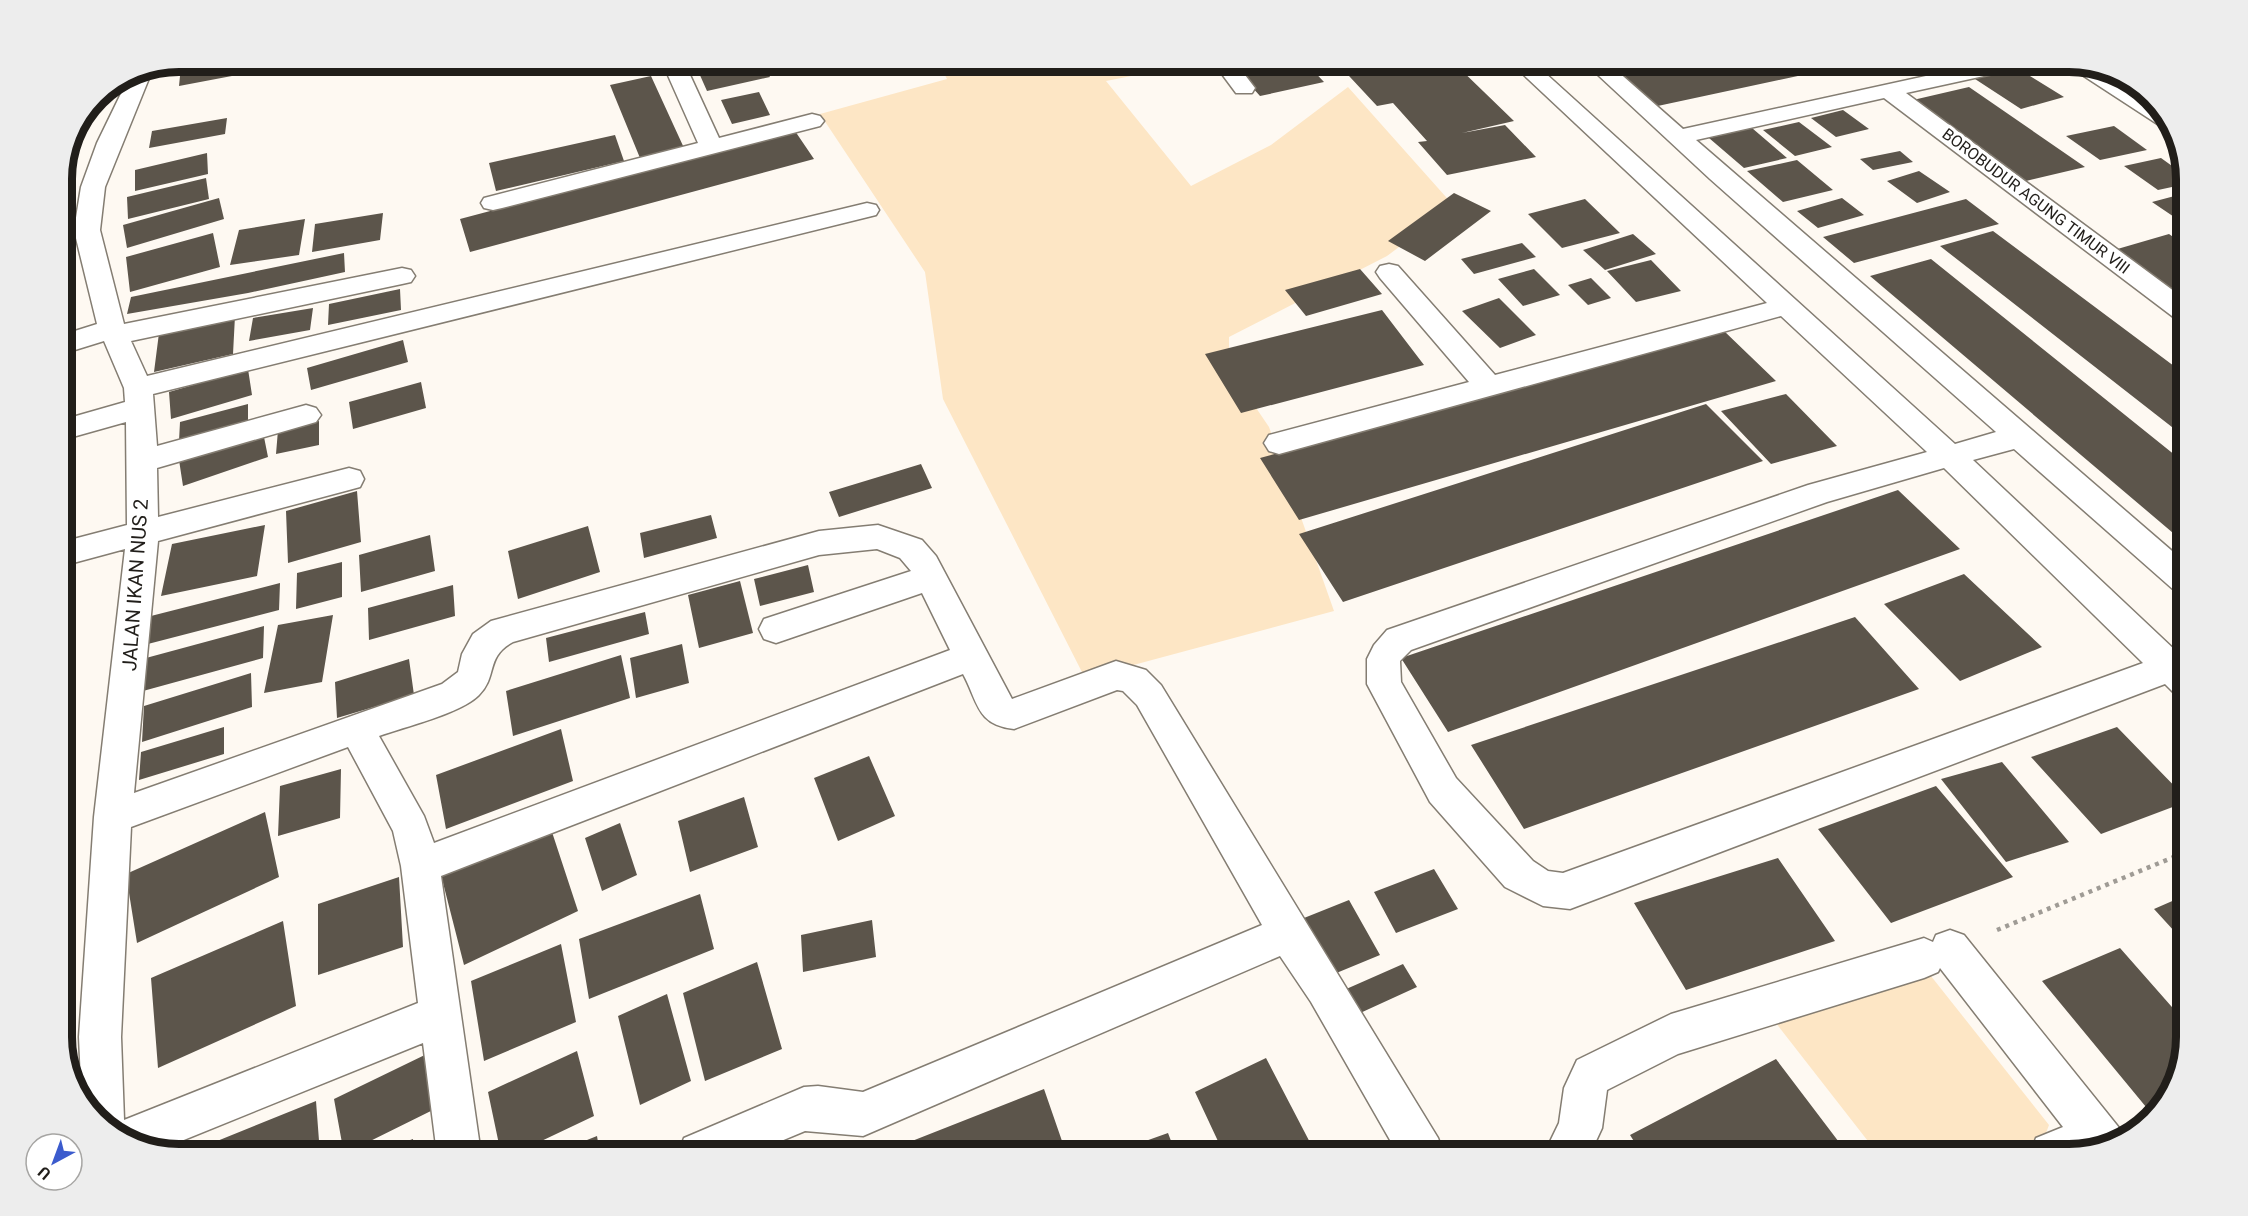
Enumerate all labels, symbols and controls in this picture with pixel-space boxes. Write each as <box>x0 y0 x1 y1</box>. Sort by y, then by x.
street label: BOROBUDUR AGUNG TIMUR VIII <box>1939 124 2133 278</box>
street label: JALAN IKAN NUS 2 <box>117 498 153 672</box>
north arrow <box>24 1132 84 1192</box>
text: U <box>34 1162 55 1184</box>

